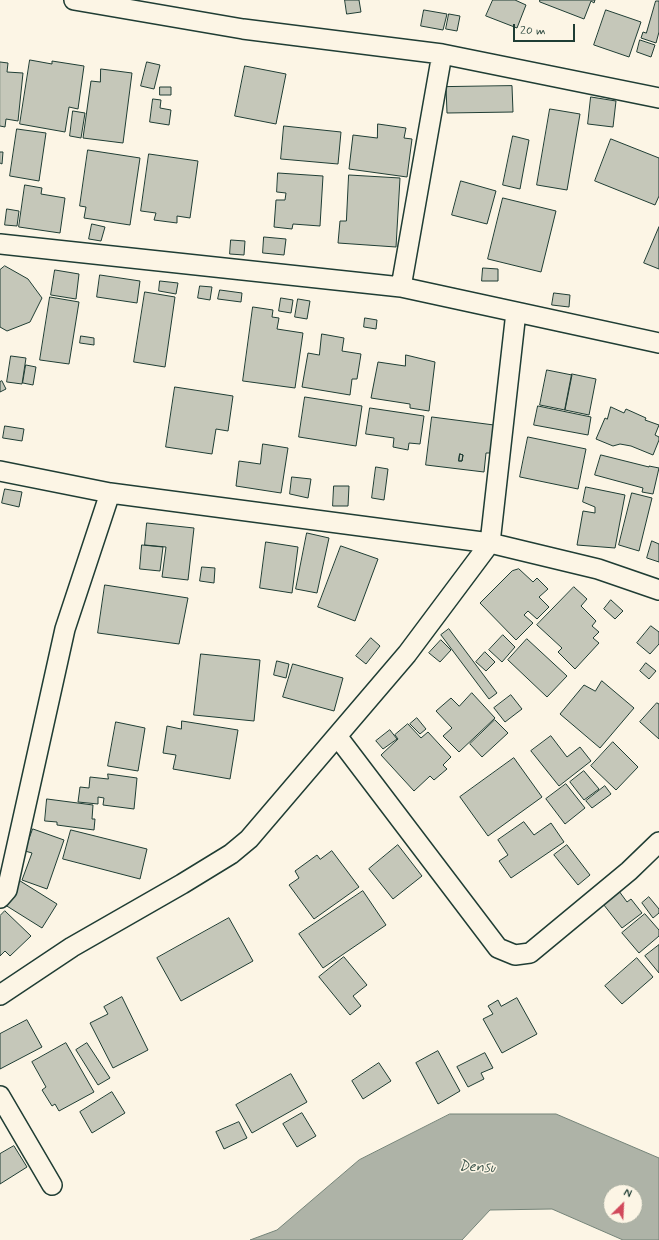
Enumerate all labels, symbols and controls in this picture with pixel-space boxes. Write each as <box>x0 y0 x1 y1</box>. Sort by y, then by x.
scale bar <box>515 16 577 42</box>
text: 20 m <box>520 23 546 39</box>
water label: Densu <box>458 1158 496 1178</box>
north arrow <box>603 1184 643 1224</box>
text: N <box>621 1186 634 1202</box>

